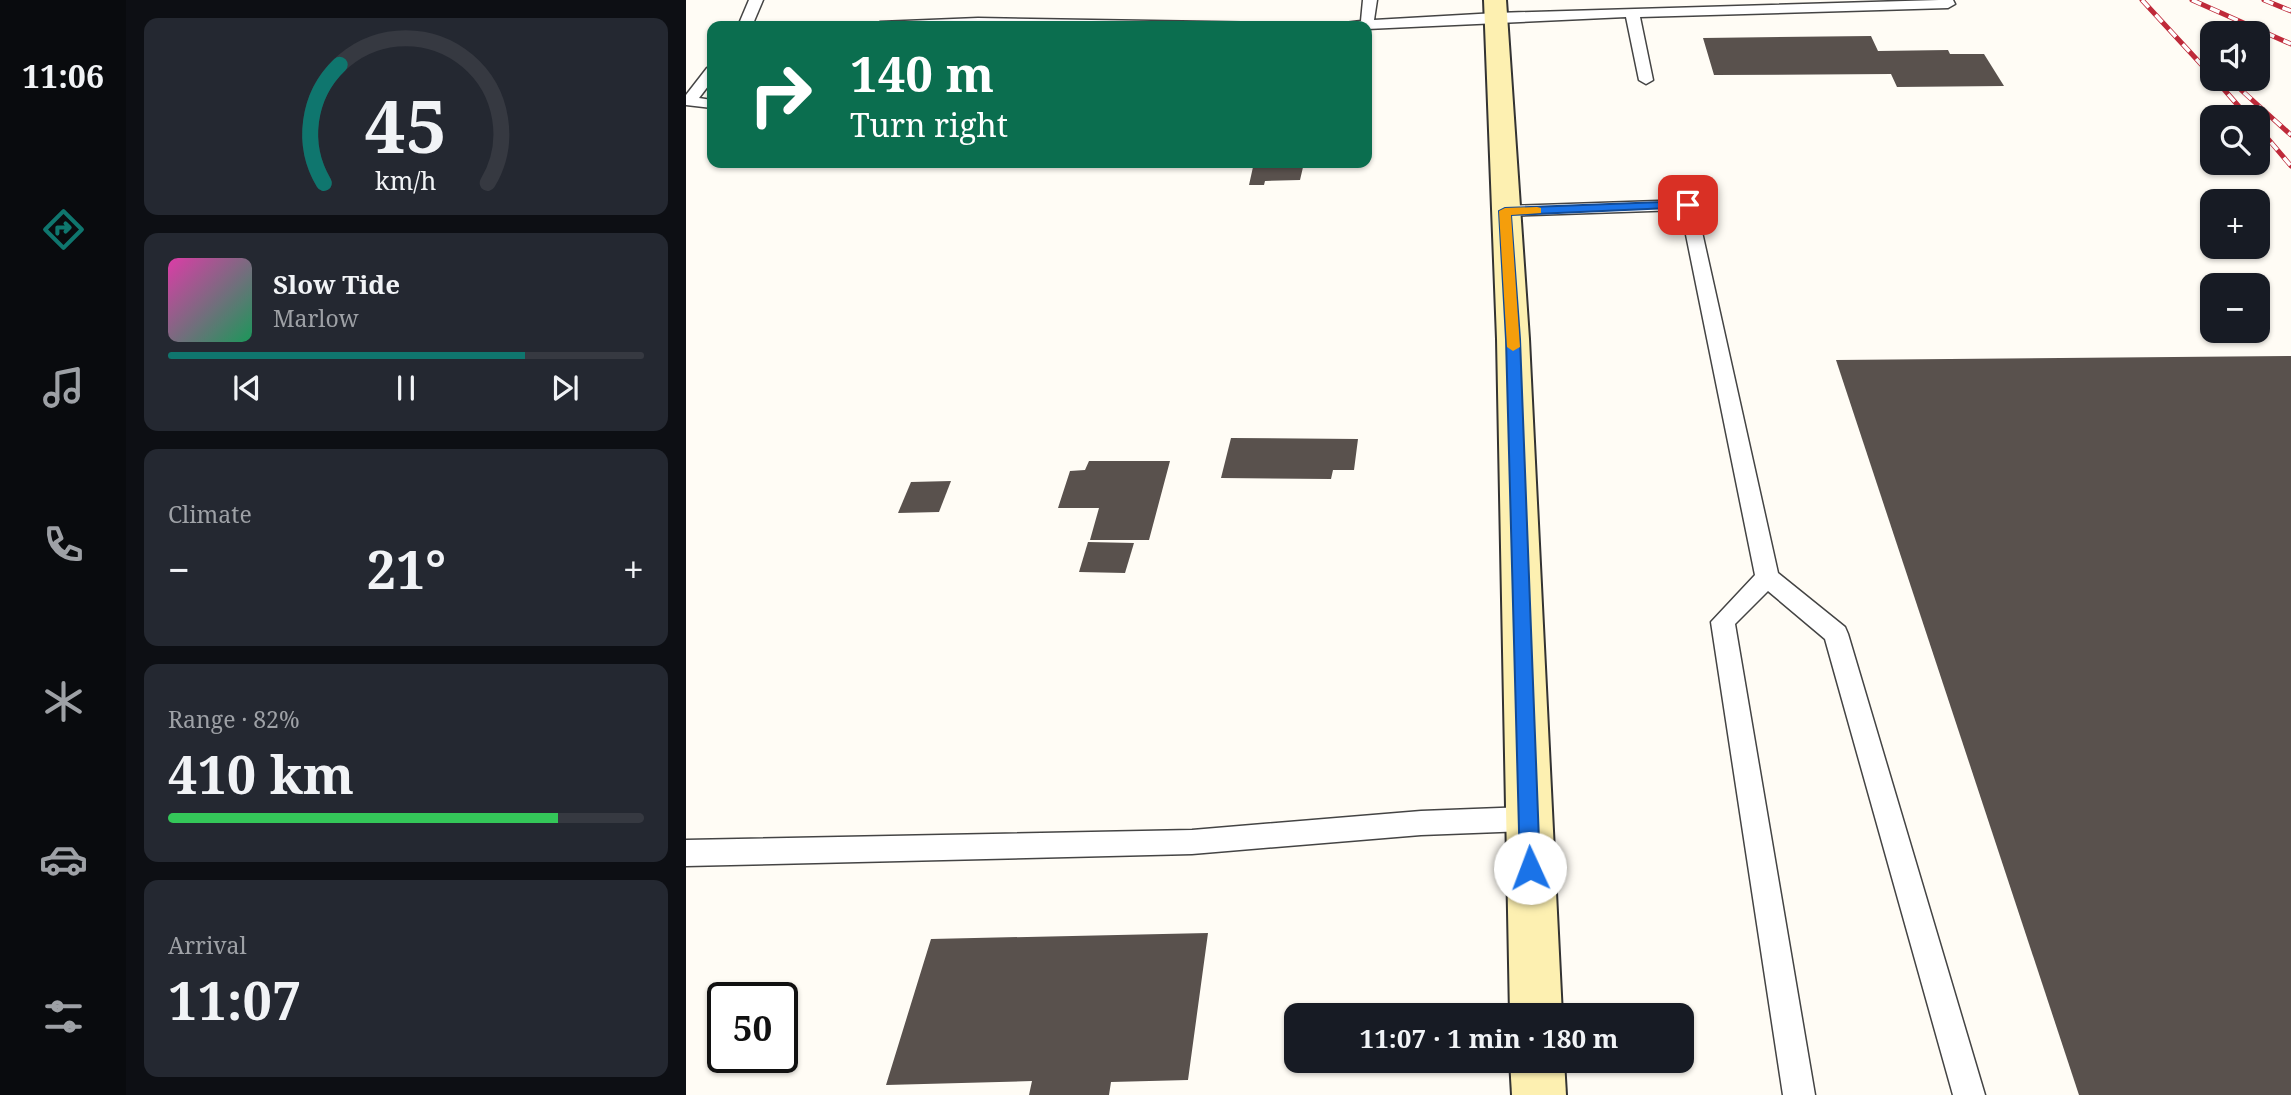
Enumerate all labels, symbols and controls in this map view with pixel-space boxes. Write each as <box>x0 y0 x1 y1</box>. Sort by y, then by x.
map controls <box>2200 21 2270 343</box>
button: sound <box>2200 21 2270 91</box>
text: 140 m <box>850 40 994 106</box>
icon: right <box>735 49 826 140</box>
text: 11:06 <box>22 54 104 97</box>
text: 45 <box>365 75 447 174</box>
text: Turn right <box>850 103 1008 146</box>
button: search <box>2200 105 2270 175</box>
text: km/h <box>375 163 437 197</box>
pin <box>1658 175 1718 235</box>
icon: arrive <box>1669 186 1707 224</box>
button: + <box>2200 189 2270 259</box>
icon: directions <box>39 205 88 254</box>
text: Slow Tide <box>273 266 400 302</box>
button: − <box>2200 273 2270 343</box>
text: Marlow <box>273 302 359 334</box>
icon: music <box>39 363 88 412</box>
icon: previous <box>228 369 266 407</box>
icon: pause <box>387 369 425 407</box>
icon: next <box>546 369 584 407</box>
text: Climate <box>168 498 252 530</box>
icon: phone <box>39 520 88 569</box>
text: 21° <box>367 533 446 604</box>
text: − <box>168 543 190 595</box>
text: + <box>623 543 644 595</box>
icon: climate <box>39 677 88 726</box>
text: Range · 82% <box>168 703 300 735</box>
text: 410 km <box>168 738 354 809</box>
position arrow <box>1493 831 1567 905</box>
icon: car <box>39 835 88 884</box>
text: Arrival <box>168 929 247 961</box>
text: 11:07 <box>168 964 301 1035</box>
speed limit sign: 50 <box>707 982 798 1073</box>
icon: filters <box>39 992 88 1041</box>
text: 11:07 · 1 min · 180 m <box>1359 1020 1619 1056</box>

